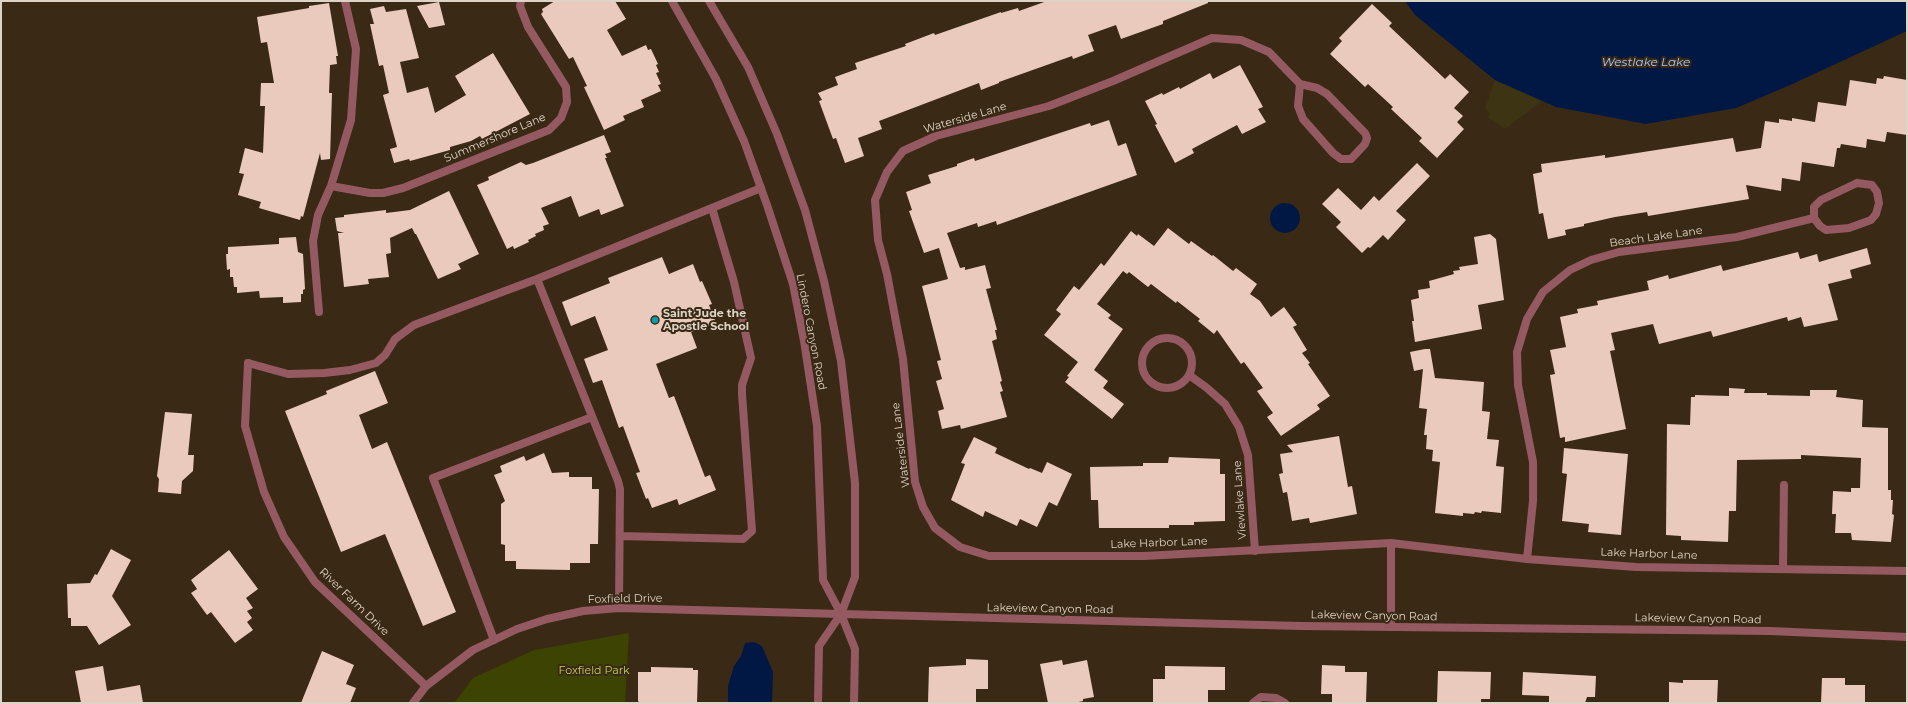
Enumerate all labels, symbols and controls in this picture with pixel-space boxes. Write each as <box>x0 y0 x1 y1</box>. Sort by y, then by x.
water label: Westlake Lake <box>1602 55 1690 69</box>
street label: Waterside Lane <box>922 100 1008 136</box>
street label: Summershore Lane <box>442 111 548 165</box>
street label: Beach Lake Lane <box>1609 224 1703 250</box>
street label: Lindero Canyon Road <box>793 273 829 391</box>
place label: Saint Jude the Apostle School <box>663 307 749 333</box>
marker: Saint Jude the Apostle School <box>650 315 660 325</box>
street label: Waterside Lane <box>889 402 913 488</box>
street label: Viewlake Lane <box>1231 460 1249 540</box>
street label: Lake Harbor Lane <box>1110 535 1208 551</box>
street label: Lake Harbor Lane <box>1600 546 1698 562</box>
street label: River Farm Drive <box>316 565 392 639</box>
street label: Foxfield Drive <box>587 592 663 606</box>
street label: Lakeview Canyon Road <box>986 601 1114 617</box>
street label: Lakeview Canyon Road <box>1310 608 1438 624</box>
street label: Lakeview Canyon Road <box>1634 611 1762 627</box>
park label: Foxfield Park <box>558 664 630 678</box>

